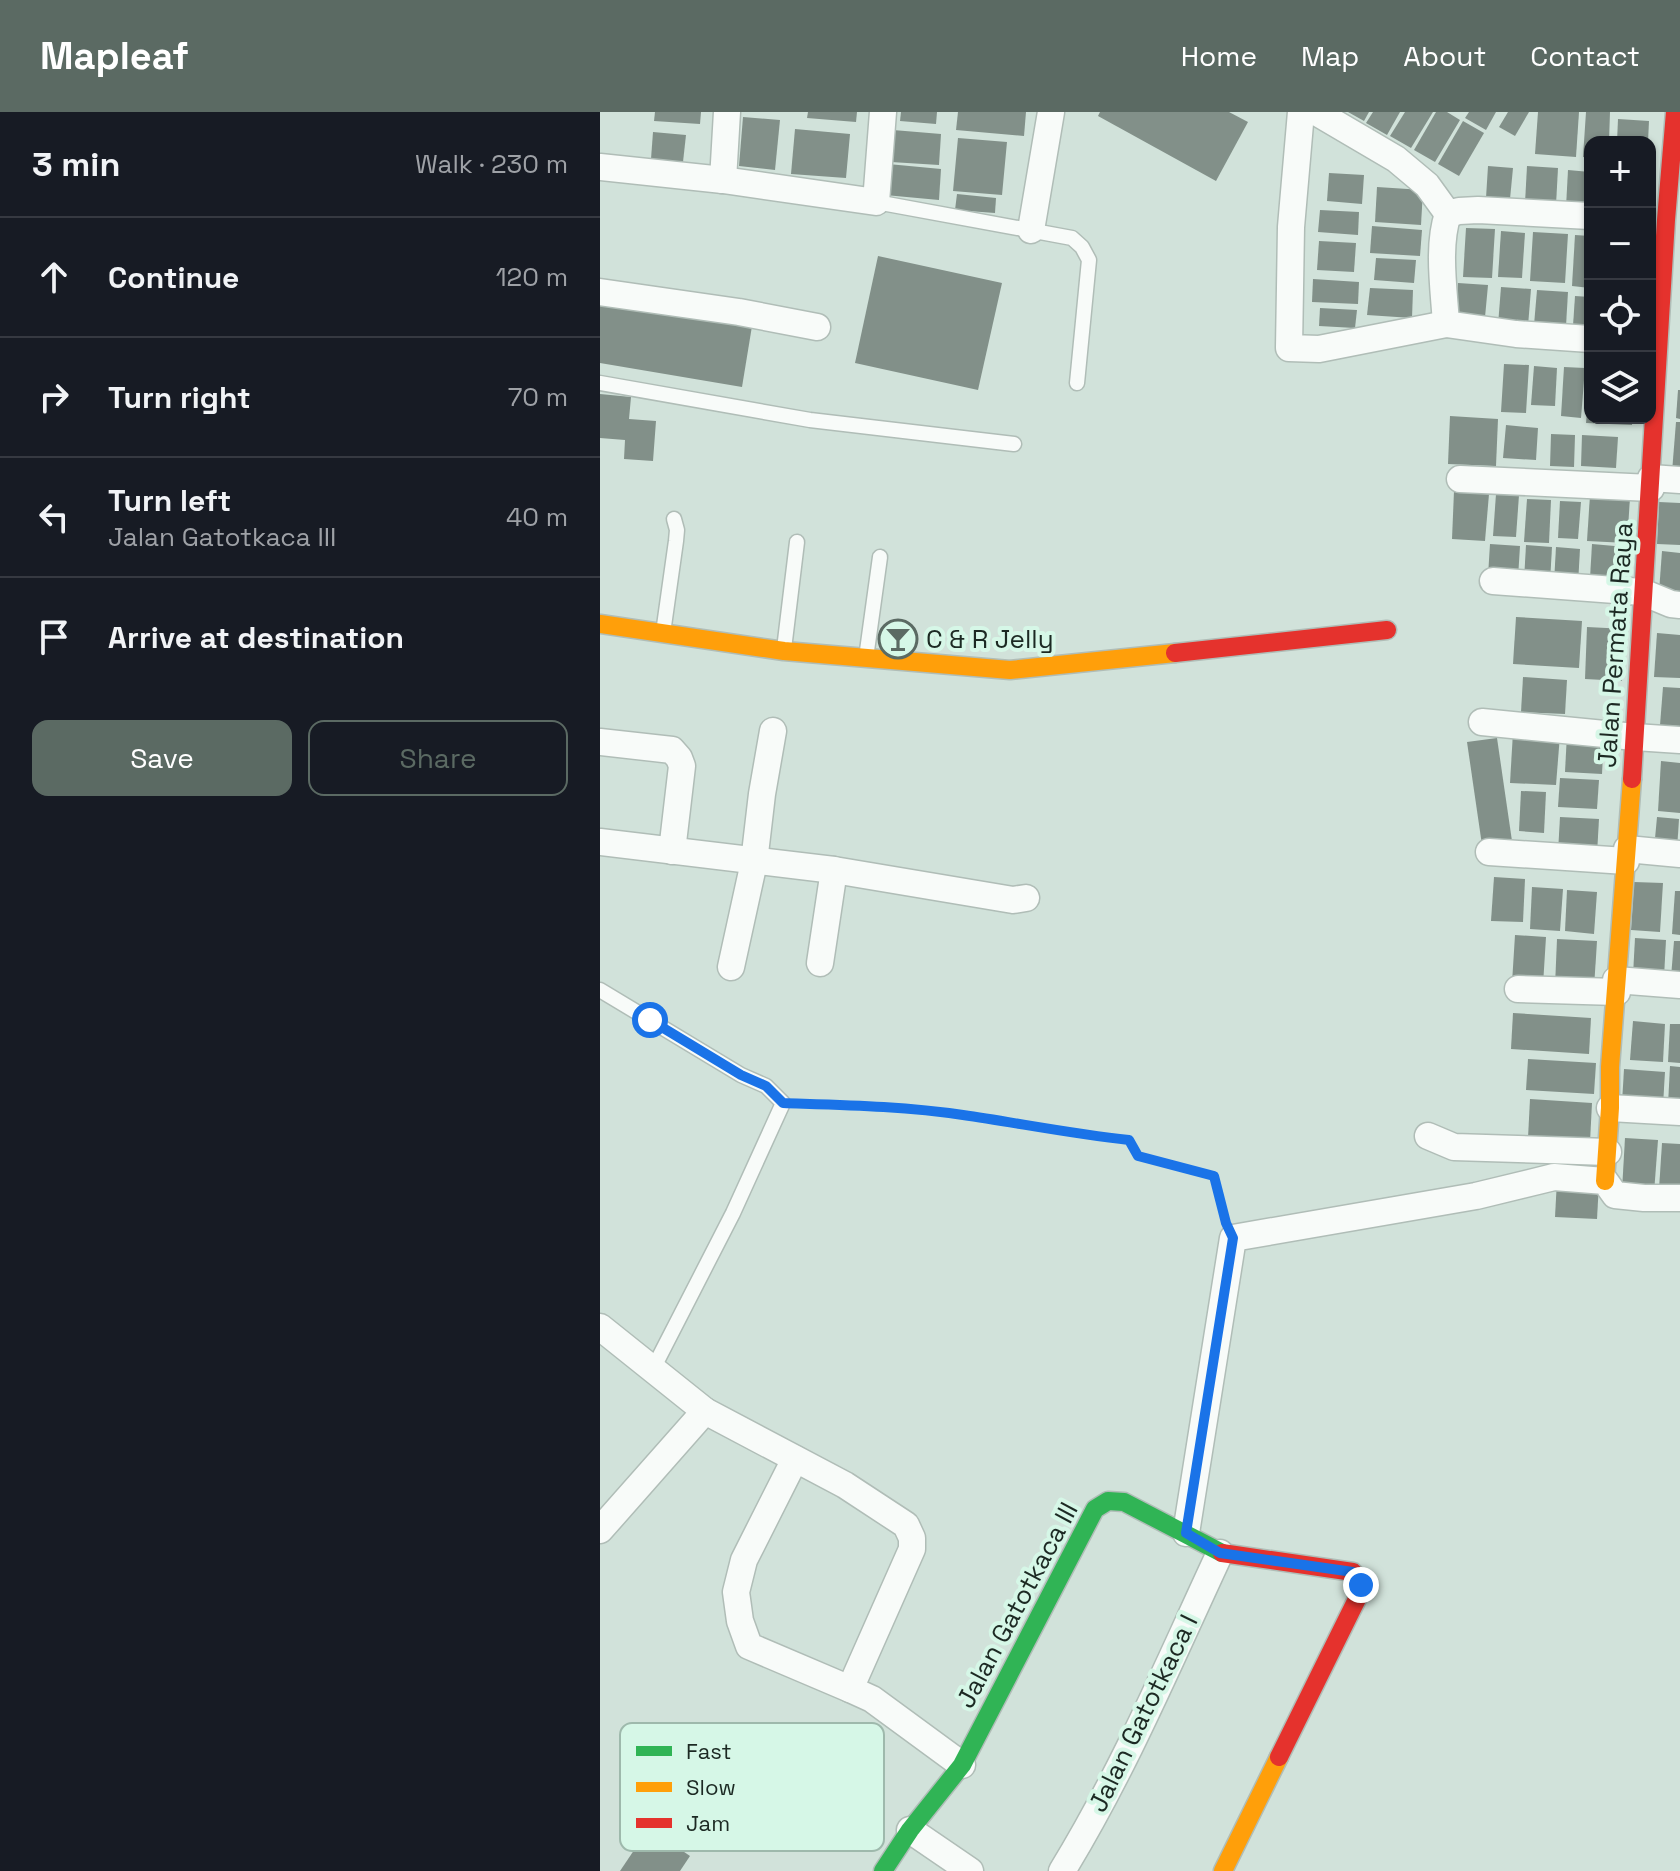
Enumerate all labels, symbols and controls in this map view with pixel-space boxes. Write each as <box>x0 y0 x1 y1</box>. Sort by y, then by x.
text: Mapleaf <box>40 32 189 80</box>
text: Home <box>1181 38 1257 74</box>
text: Map <box>1301 38 1359 74</box>
text: About <box>1403 38 1486 74</box>
text: Contact <box>1530 38 1640 74</box>
map controls <box>1584 136 1656 424</box>
button: + <box>1584 136 1656 208</box>
text: 3 min <box>32 143 120 186</box>
text: Walk · 230 m <box>415 147 568 181</box>
button: − <box>1584 208 1656 280</box>
icon: ahead <box>32 255 76 299</box>
text: Continue <box>108 258 239 297</box>
text: 120 m <box>496 260 568 294</box>
button: locate <box>1584 280 1656 352</box>
button: layers <box>1584 352 1656 424</box>
icon: right <box>32 375 76 419</box>
text: Turn right <box>108 378 251 417</box>
text: 70 m <box>508 380 568 414</box>
text: Turn left <box>108 481 231 520</box>
icon: left <box>32 495 76 539</box>
text: 40 m <box>506 500 568 534</box>
text: Jalan Gatotkaca III <box>108 520 336 554</box>
street label: Jalan Permata Raya <box>1589 521 1641 769</box>
icon: arrive <box>32 615 76 659</box>
text: Arrive at destination <box>108 618 404 657</box>
bar icon: C & R Jelly <box>877 618 919 660</box>
place label: C & R Jelly <box>926 622 1054 656</box>
button: Save <box>32 720 292 796</box>
button: Share <box>308 720 568 796</box>
route start <box>632 1002 668 1038</box>
street label: Jalan Gatotkaca III <box>948 1496 1086 1714</box>
route end <box>1343 1567 1379 1603</box>
street label: Jalan Gatotkaca I <box>1080 1609 1206 1817</box>
legend <box>620 1723 884 1851</box>
text: Fast <box>686 1737 732 1765</box>
text: Slow <box>686 1773 736 1801</box>
text: Jam <box>686 1809 730 1837</box>

